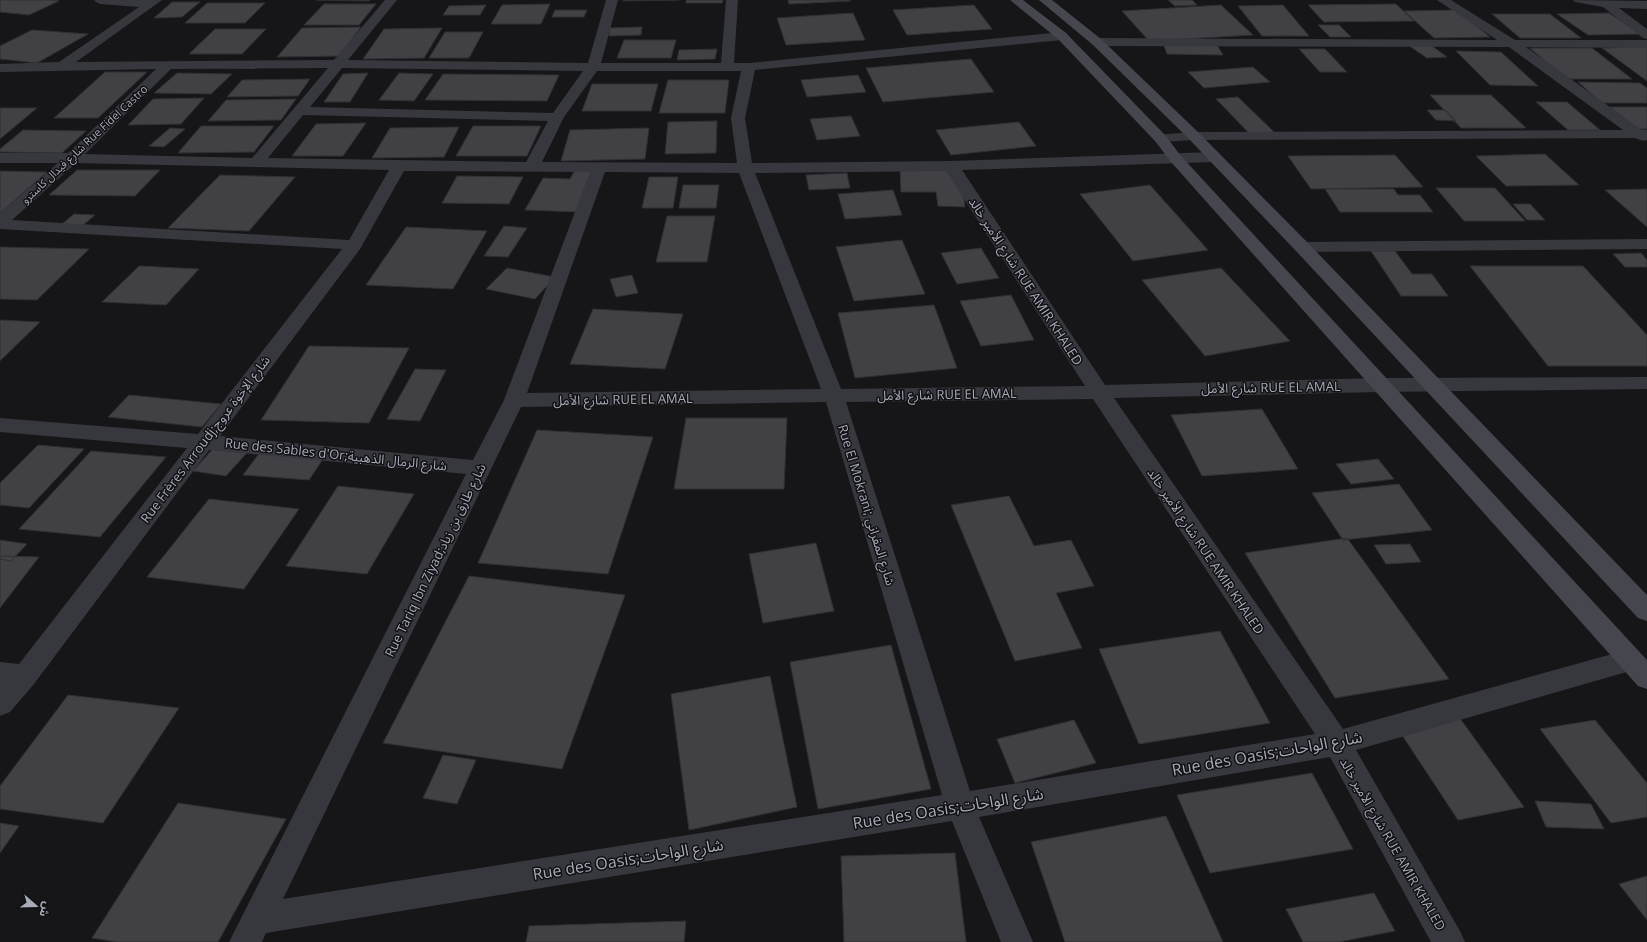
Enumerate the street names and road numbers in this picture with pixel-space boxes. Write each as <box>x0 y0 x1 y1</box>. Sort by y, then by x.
street label: شارع فيدال كاسترو Rue Fidel Castro <box>18 81 151 207</box>
street label: شارع الأمير خالد RUE AMIR KHALED <box>963 194 1087 370</box>
street label: Rue Frères Arroudj;شارع الإخوة عروج <box>136 352 276 528</box>
street label: شارع الأمل RUE EL AMAL <box>1201 377 1341 399</box>
street label: شارع الأمل RUE EL AMAL <box>877 384 1017 406</box>
street label: شارع الأمل RUE EL AMAL <box>553 389 693 411</box>
street label: Rue El Mokrani; شارع المقراني <box>832 422 900 588</box>
street label: Rue des Sables d'Or;شارع الرمال الذهبية <box>224 433 448 477</box>
street label: Rue Tariq Ibn Ziyad;شارع طارق بن زياد <box>380 460 492 661</box>
street label: شارع الأمير خالد RUE AMIR KHALED <box>1142 464 1269 639</box>
street label: Rue des Oasis;شارع الواحات <box>1170 725 1364 783</box>
street label: شارع الأمير خالد RUE AMIR KHALED <box>1334 754 1450 935</box>
street label: Rue des Oasis;شارع الواحات <box>851 782 1045 836</box>
street label: Rue des Oasis;شارع الواحات <box>531 833 725 887</box>

